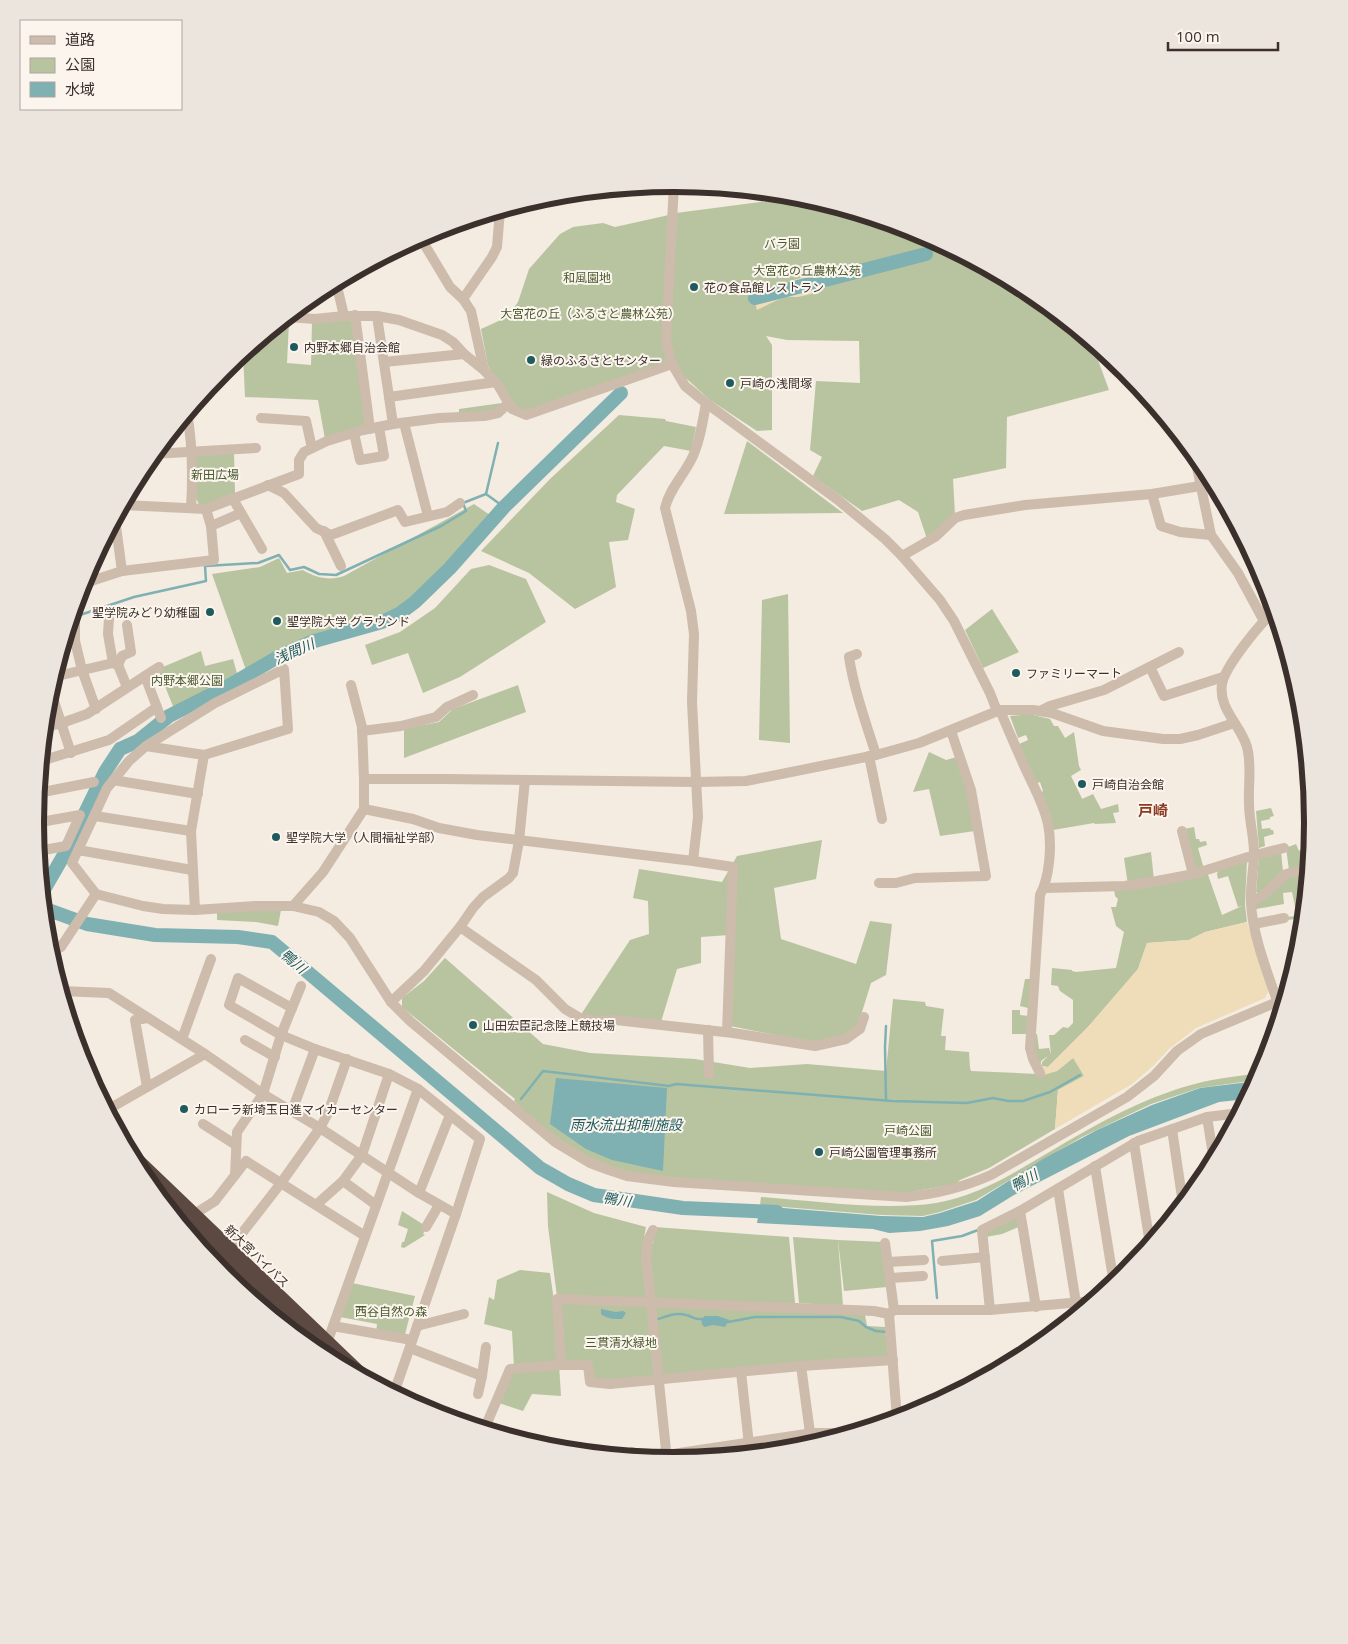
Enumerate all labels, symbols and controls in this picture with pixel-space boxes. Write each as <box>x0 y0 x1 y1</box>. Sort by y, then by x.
legend <box>20 20 182 110</box>
scale bar <box>1168 20 1278 52</box>
text: 100 m <box>1176 26 1220 46</box>
text: 道路 <box>65 29 95 49</box>
text: 公園 <box>65 54 95 74</box>
text: 水域 <box>65 79 95 99</box>
park label: バラ園 <box>764 235 800 252</box>
park label: 大宮花の丘農林公苑 <box>753 262 861 279</box>
park label: 和風園地 <box>563 269 611 286</box>
place label: 花の食品館レストラン <box>704 279 824 296</box>
marker: 花の食品館レストラン <box>688 281 700 293</box>
park label: 大宮花の丘（ふるさと農林公苑） <box>500 305 680 322</box>
place label: 内野本郷自治会館 <box>304 339 400 356</box>
marker: 内野本郷自治会館 <box>288 341 300 353</box>
place label: 緑のふるさとセンター <box>541 352 661 369</box>
marker: 緑のふるさとセンター <box>525 354 537 366</box>
place label: 戸崎の浅間塚 <box>740 375 812 392</box>
marker: 戸崎の浅間塚 <box>724 377 736 389</box>
park label: 新田広場 <box>191 466 239 483</box>
place label: 聖学院みどり幼稚園 <box>92 604 200 621</box>
marker: 聖学院みどり幼稚園 <box>204 606 216 618</box>
place label: 聖学院大学 グラウンド <box>287 613 410 630</box>
marker: 聖学院大学 グラウンド <box>271 615 283 627</box>
water label: 浅間川 <box>271 633 319 668</box>
place label: ファミリーマート <box>1026 665 1122 682</box>
marker: ファミリーマート <box>1010 667 1022 679</box>
park label: 内野本郷公園 <box>151 672 223 689</box>
place label: 戸崎自治会館 <box>1092 776 1164 793</box>
marker: 戸崎自治会館 <box>1076 778 1088 790</box>
district label: 戸崎 <box>1138 800 1168 820</box>
place label: 聖学院大学（人間福祉学部） <box>286 829 442 846</box>
marker: 聖学院大学（人間福祉学部） <box>270 831 282 843</box>
water label: 鴨川 <box>277 945 312 979</box>
place label: 山田宏臣記念陸上競技場 <box>483 1017 615 1034</box>
marker: 山田宏臣記念陸上競技場 <box>467 1019 479 1031</box>
place label: カローラ新埼玉日進マイカーセンター <box>194 1101 398 1118</box>
marker: カローラ新埼玉日進マイカーセンター <box>178 1103 190 1115</box>
water label: 雨水流出抑制施設 <box>570 1115 684 1134</box>
park label: 戸崎公園 <box>884 1122 932 1139</box>
place label: 戸崎公園管理事務所 <box>829 1144 937 1161</box>
marker: 戸崎公園管理事務所 <box>813 1146 825 1158</box>
water label: 鴨川 <box>1007 1164 1043 1195</box>
water label: 鴨川 <box>602 1187 634 1211</box>
street label: 新大宮バイパス <box>221 1221 293 1291</box>
park label: 西谷自然の森 <box>355 1303 427 1320</box>
park label: 三貫清水緑地 <box>585 1334 657 1351</box>

